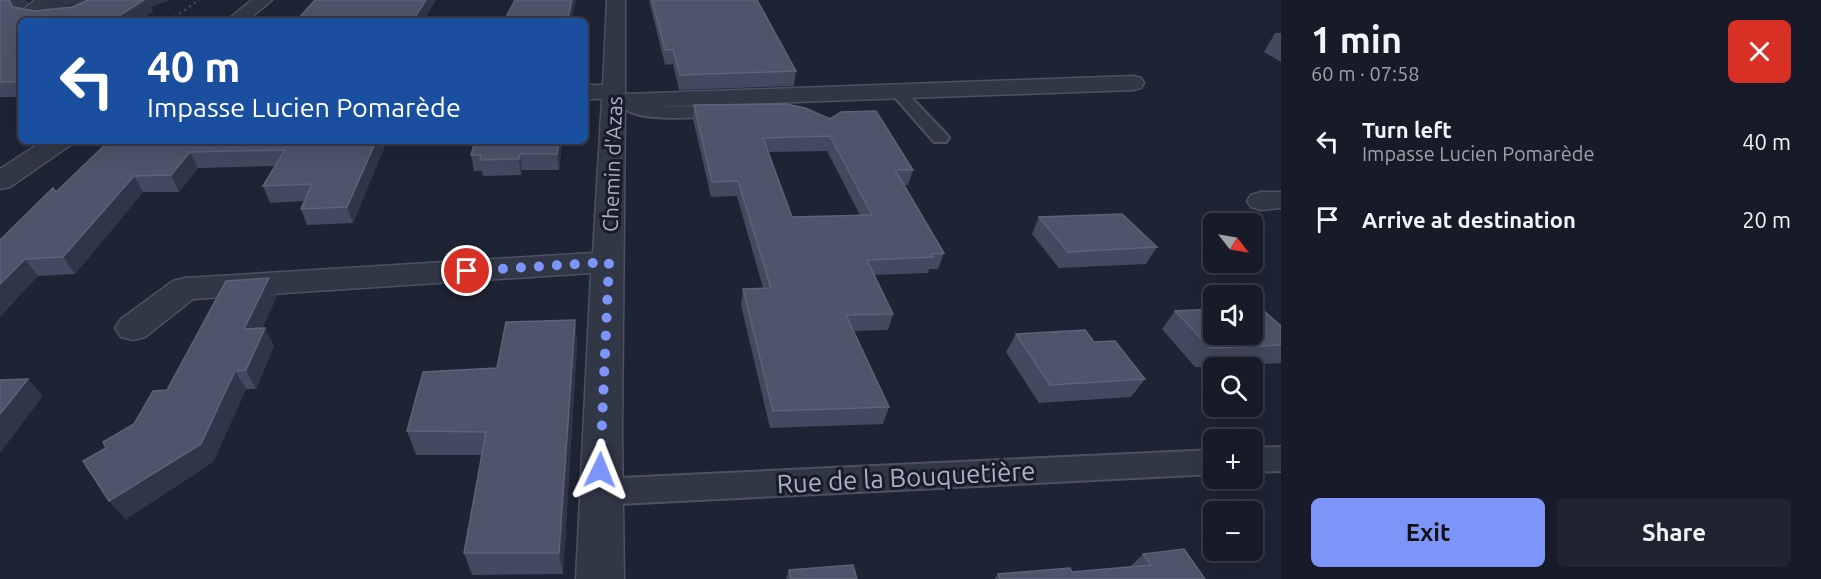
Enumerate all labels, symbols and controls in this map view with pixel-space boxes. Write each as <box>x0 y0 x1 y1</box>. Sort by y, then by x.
text: 1 min <box>1311 19 1402 60</box>
button: close <box>1728 20 1791 83</box>
icon: left <box>48 42 126 120</box>
text: 40 m <box>147 43 241 90</box>
text: 60 m · 07:58 <box>1311 62 1420 85</box>
text: Impasse Lucien Pomarède <box>147 92 461 122</box>
street label: Chemin d'Azas <box>598 96 626 232</box>
text: Turn left <box>1362 117 1452 142</box>
icon: left <box>1311 125 1344 158</box>
text: 40 m <box>1742 129 1791 154</box>
text: Impasse Lucien Pomarède <box>1362 142 1594 165</box>
icon: arrive <box>1311 203 1344 236</box>
text: Arrive at destination <box>1362 207 1576 232</box>
text: 20 m <box>1742 207 1791 232</box>
north arrow <box>1203 213 1263 273</box>
map controls <box>1203 213 1263 561</box>
pin <box>441 245 492 296</box>
icon: arrive <box>450 254 483 287</box>
button: sound <box>1203 285 1263 345</box>
button: search <box>1203 357 1263 417</box>
button: + <box>1203 429 1263 489</box>
position arrow <box>568 438 632 502</box>
street label: Rue de la Bouquetière <box>776 456 1036 498</box>
button: Exit <box>1311 498 1545 567</box>
button: Share <box>1557 498 1791 567</box>
button: − <box>1203 501 1263 561</box>

